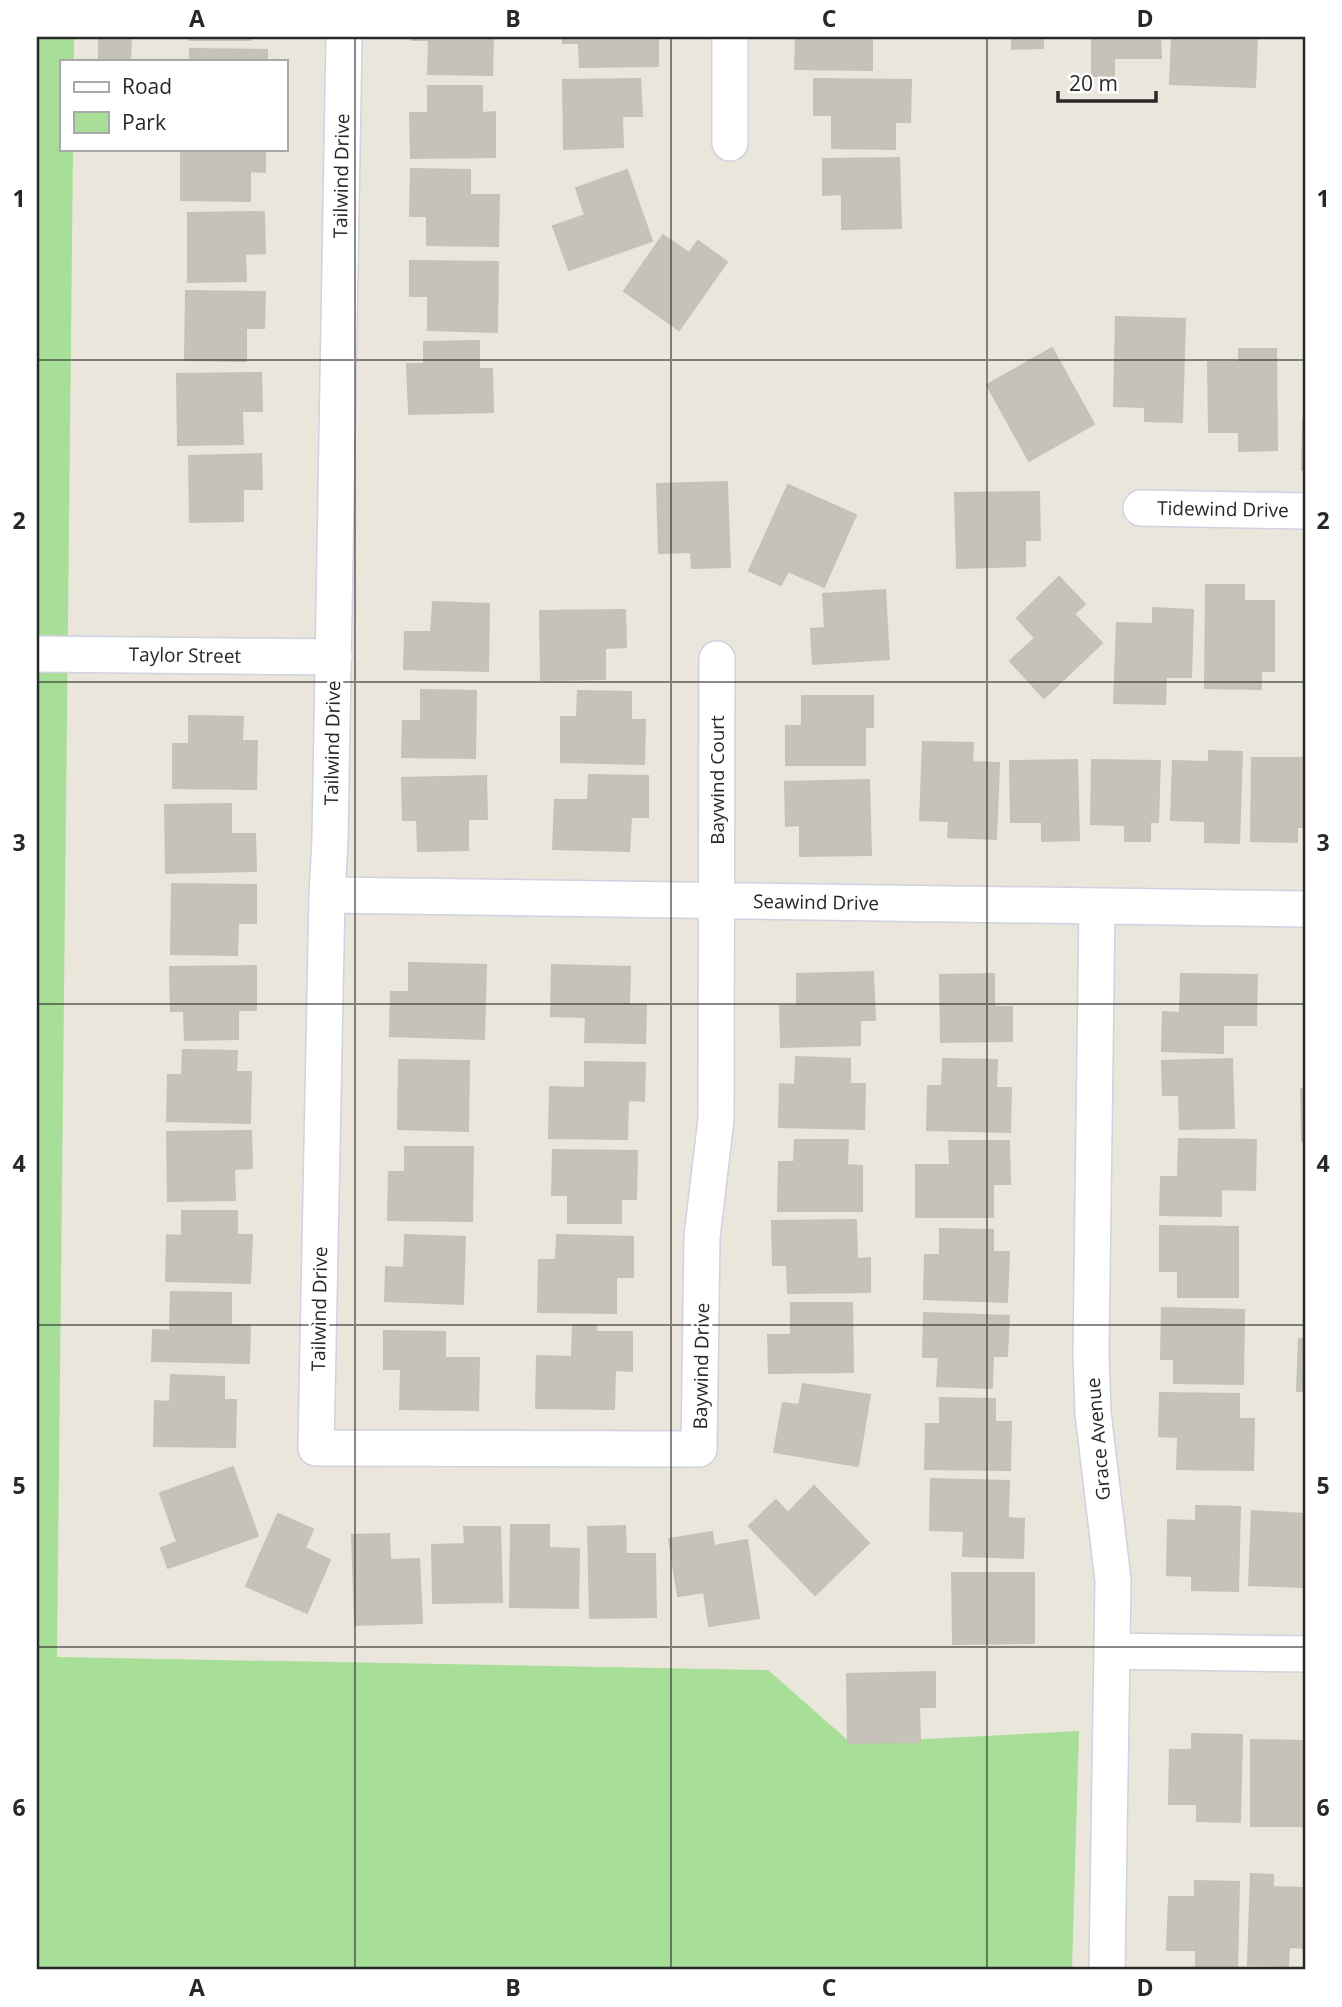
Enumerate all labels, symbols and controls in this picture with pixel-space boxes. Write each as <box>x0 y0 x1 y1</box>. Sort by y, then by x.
text: A <box>189 2 205 34</box>
text: B <box>505 2 521 34</box>
text: C <box>822 2 836 34</box>
text: D <box>1136 2 1154 34</box>
legend <box>60 60 287 150</box>
scale bar <box>1058 60 1156 104</box>
text: 20 m <box>1069 69 1118 97</box>
text: Road <box>122 72 172 100</box>
text: Park <box>122 108 166 136</box>
street label: Tailwind Drive <box>327 113 355 239</box>
text: 1 <box>12 182 26 214</box>
text: 1 <box>1316 182 1330 214</box>
street label: Tidewind Drive <box>1157 495 1289 523</box>
text: 2 <box>12 504 26 536</box>
text: 2 <box>1316 504 1330 536</box>
street label: Taylor Street <box>129 641 242 669</box>
street label: Tailwind Drive <box>318 680 346 806</box>
street label: Baywind Court <box>704 715 730 845</box>
text: 3 <box>12 826 26 858</box>
text: 3 <box>1316 826 1330 858</box>
street label: Seawind Drive <box>753 888 879 916</box>
text: 4 <box>12 1147 26 1179</box>
text: 4 <box>1316 1147 1330 1179</box>
street label: Tailwind Drive <box>305 1246 333 1372</box>
street label: Baywind Drive <box>687 1302 715 1430</box>
street label: Grace Avenue <box>1080 1377 1116 1501</box>
text: 5 <box>12 1469 26 1501</box>
text: 5 <box>1316 1469 1330 1501</box>
text: 6 <box>12 1791 26 1823</box>
text: 6 <box>1316 1791 1330 1823</box>
text: A <box>189 1971 205 2003</box>
text: B <box>505 1971 521 2003</box>
text: C <box>822 1971 836 2003</box>
text: D <box>1136 1971 1154 2003</box>

